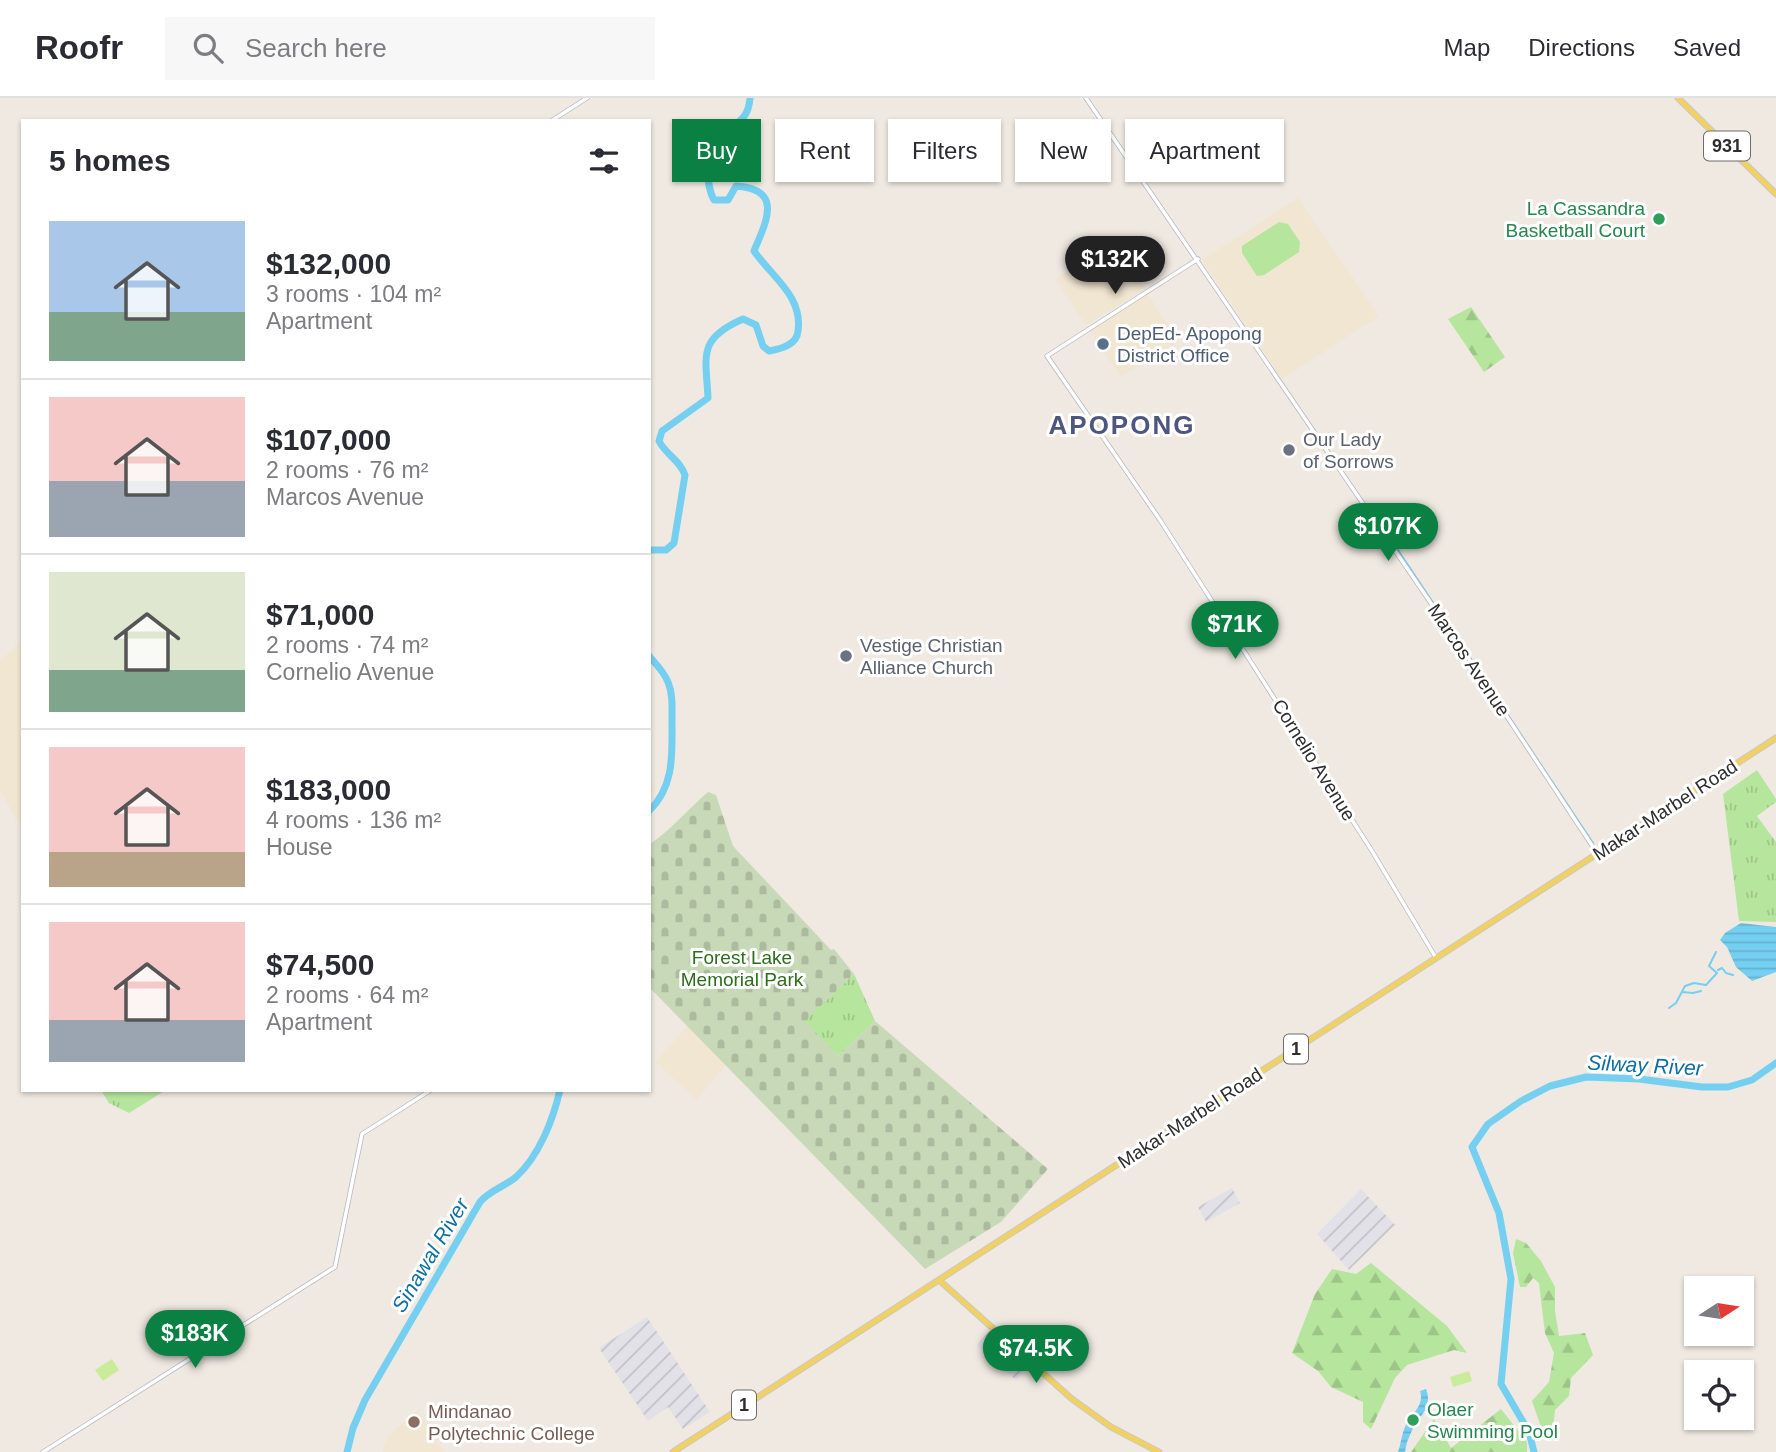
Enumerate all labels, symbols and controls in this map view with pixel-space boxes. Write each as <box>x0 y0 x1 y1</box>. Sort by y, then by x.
search box <box>165 17 655 80</box>
text: Roofr <box>35 29 123 66</box>
icon: search <box>189 29 227 67</box>
text: Search here <box>245 33 387 63</box>
text: Map <box>1444 34 1490 61</box>
text: Directions <box>1528 34 1635 61</box>
text: Saved <box>1673 34 1741 61</box>
chip: Buy <box>672 119 761 182</box>
chip: Rent <box>775 119 874 182</box>
chip: Filters <box>888 119 1001 182</box>
chip: New <box>1015 119 1111 182</box>
chip: Apartment <box>1125 119 1284 182</box>
road number: 931 <box>1704 131 1750 160</box>
icon: filters <box>585 142 623 180</box>
text: 5 homes <box>49 144 171 177</box>
place label: La Cassandra Basketball Court <box>1506 198 1646 241</box>
marker: La Cassandra Basketball Court <box>1651 211 1667 227</box>
pin: $132K <box>1066 236 1164 296</box>
text: $132K <box>1081 246 1149 272</box>
text: $132,000 <box>266 247 391 280</box>
icon: home <box>105 249 189 333</box>
text: 3 rooms · 104 m² <box>266 281 441 307</box>
text: Apartment <box>266 308 372 334</box>
place label: DepEd- Apopong District Office <box>1117 323 1262 366</box>
marker: DepEd- Apopong District Office <box>1095 336 1111 352</box>
district label: APOPONG <box>1049 410 1195 440</box>
text: $107,000 <box>266 423 391 456</box>
icon: home <box>105 425 189 509</box>
place label: Our Lady of Sorrows <box>1303 429 1394 472</box>
marker: Our Lady of Sorrows <box>1281 442 1297 458</box>
text: 2 rooms · 76 m² <box>266 457 428 483</box>
text: Marcos Avenue <box>266 484 424 510</box>
pin: $107K <box>1339 504 1437 563</box>
text: $107K <box>1354 513 1422 539</box>
text: $71,000 <box>266 598 374 631</box>
icon: home <box>105 600 189 684</box>
street label: Marcos Avenue <box>1424 600 1514 720</box>
pin: $71K <box>1194 602 1276 661</box>
text: $71K <box>1208 611 1262 637</box>
text: 2 rooms · 74 m² <box>266 632 428 658</box>
place label: Vestige Christian Alliance Church <box>860 635 1003 678</box>
marker: Vestige Christian Alliance Church <box>838 648 854 664</box>
text: Cornelio Avenue <box>266 659 434 685</box>
street label: Cornelio Avenue <box>1268 695 1360 825</box>
street label: Makar-Marbel Road <box>1589 755 1741 865</box>
text: $183,000 <box>266 773 391 806</box>
icon: home <box>105 775 189 859</box>
text: 4 rooms · 136 m² <box>266 807 441 833</box>
text: House <box>266 834 332 860</box>
park label: Forest Lake Memorial Park <box>681 947 804 990</box>
text: $74,500 <box>266 948 374 981</box>
icon: home <box>105 950 189 1034</box>
text: 2 rooms · 64 m² <box>266 982 428 1008</box>
text: Apartment <box>266 1009 372 1035</box>
road number: 1 <box>1284 1034 1308 1064</box>
water label: Silway River <box>1587 1050 1704 1080</box>
street label: Makar-Marbel Road <box>1114 1063 1266 1173</box>
water label: Sinawal River <box>387 1193 473 1316</box>
north arrow <box>1684 1276 1754 1346</box>
map controls <box>1684 1276 1754 1430</box>
pin: $183K <box>146 1310 244 1370</box>
text: $183K <box>161 1320 229 1346</box>
pin: $74.5K <box>979 1326 1093 1385</box>
text: $74.5K <box>999 1335 1073 1361</box>
button: locate <box>1684 1360 1754 1430</box>
road number: 1 <box>732 1390 756 1420</box>
place label: Olaer Swimming Pool <box>1427 1399 1558 1442</box>
place label: Mindanao Polytechnic College <box>428 1401 595 1444</box>
marker: Olaer Swimming Pool <box>1405 1412 1421 1428</box>
marker: Mindanao Polytechnic College <box>406 1414 422 1430</box>

